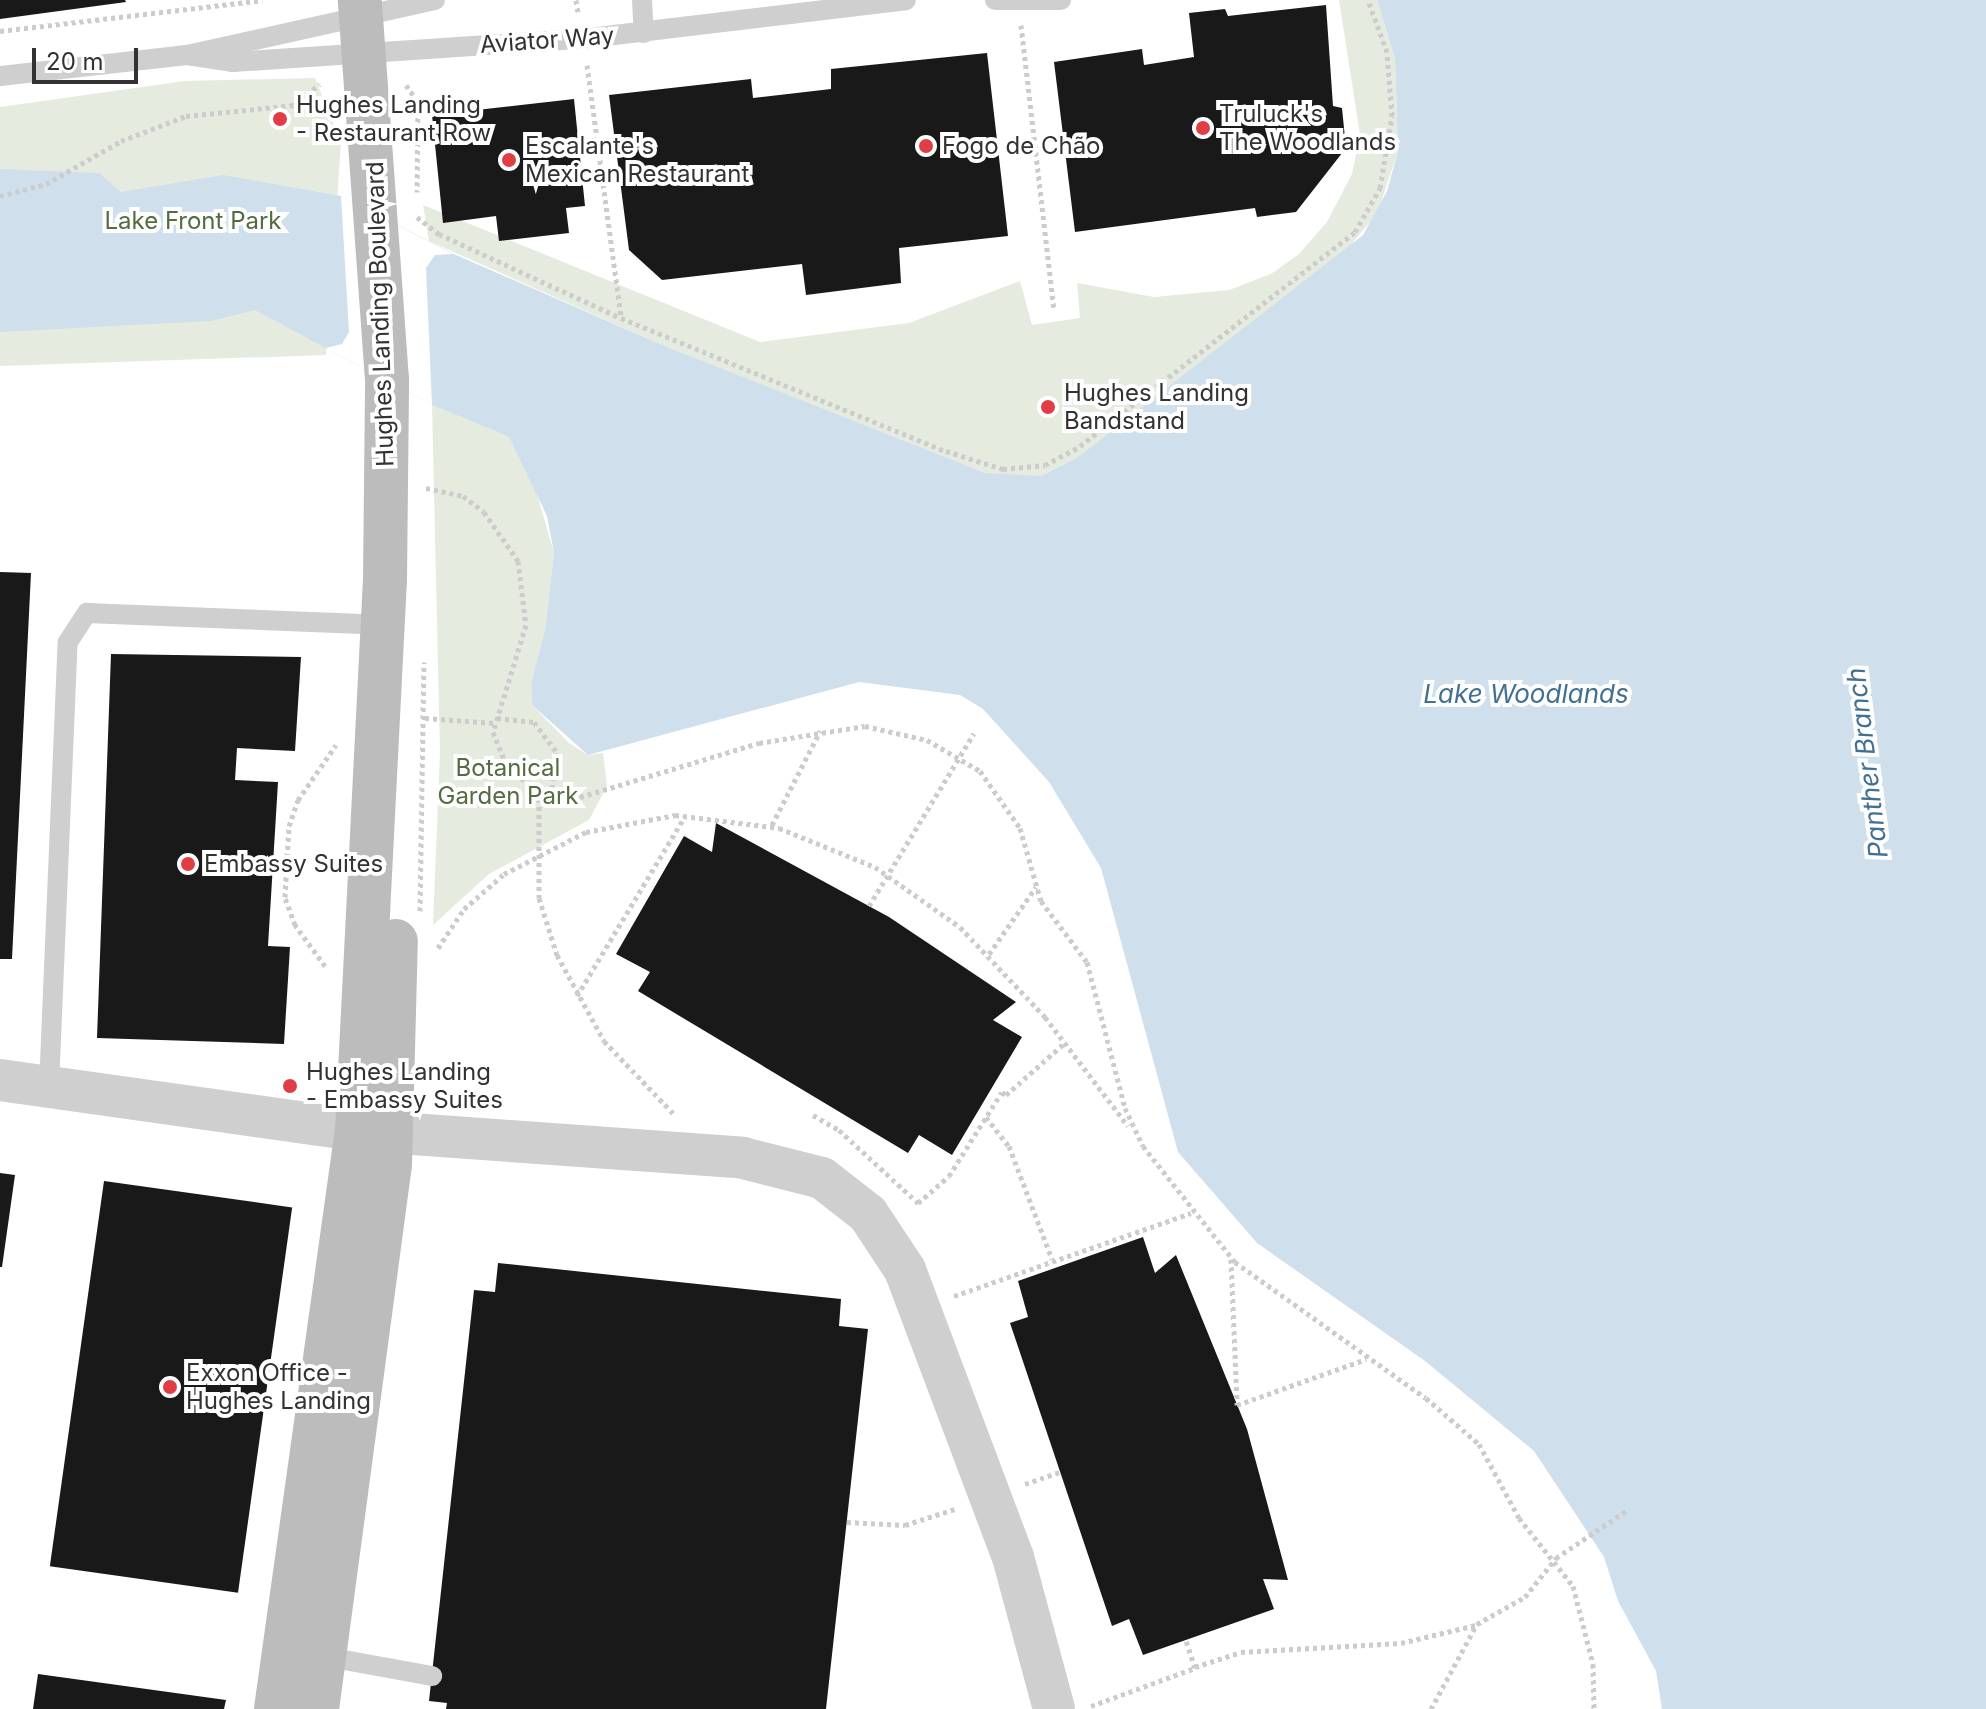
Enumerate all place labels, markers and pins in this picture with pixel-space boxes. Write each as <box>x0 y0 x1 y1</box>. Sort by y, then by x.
place label: Hughes Landing - Restaurant Row <box>296 91 491 147</box>
place label: Truluck's The Woodlands <box>1219 100 1396 156</box>
marker: Hughes Landing - Restaurant Row <box>271 110 289 128</box>
marker: Truluck's The Woodlands <box>1194 119 1212 137</box>
place label: Escalante's Mexican Restaurant <box>525 132 749 188</box>
place label: Fogo de Chão <box>942 132 1100 160</box>
marker: Fogo de Chão <box>917 137 935 155</box>
marker: Escalante's Mexican Restaurant <box>500 151 518 169</box>
place label: Hughes Landing Bandstand <box>1064 379 1249 435</box>
marker: Hughes Landing Bandstand <box>1039 398 1057 416</box>
place label: Embassy Suites <box>204 850 383 878</box>
marker: Embassy Suites <box>179 855 197 873</box>
place label: Hughes Landing - Embassy Suites <box>306 1058 503 1114</box>
marker: Hughes Landing - Embassy Suites <box>281 1077 299 1095</box>
place label: Exxon Office - Hughes Landing <box>186 1359 371 1415</box>
marker: Exxon Office - Hughes Landing <box>161 1378 179 1396</box>

